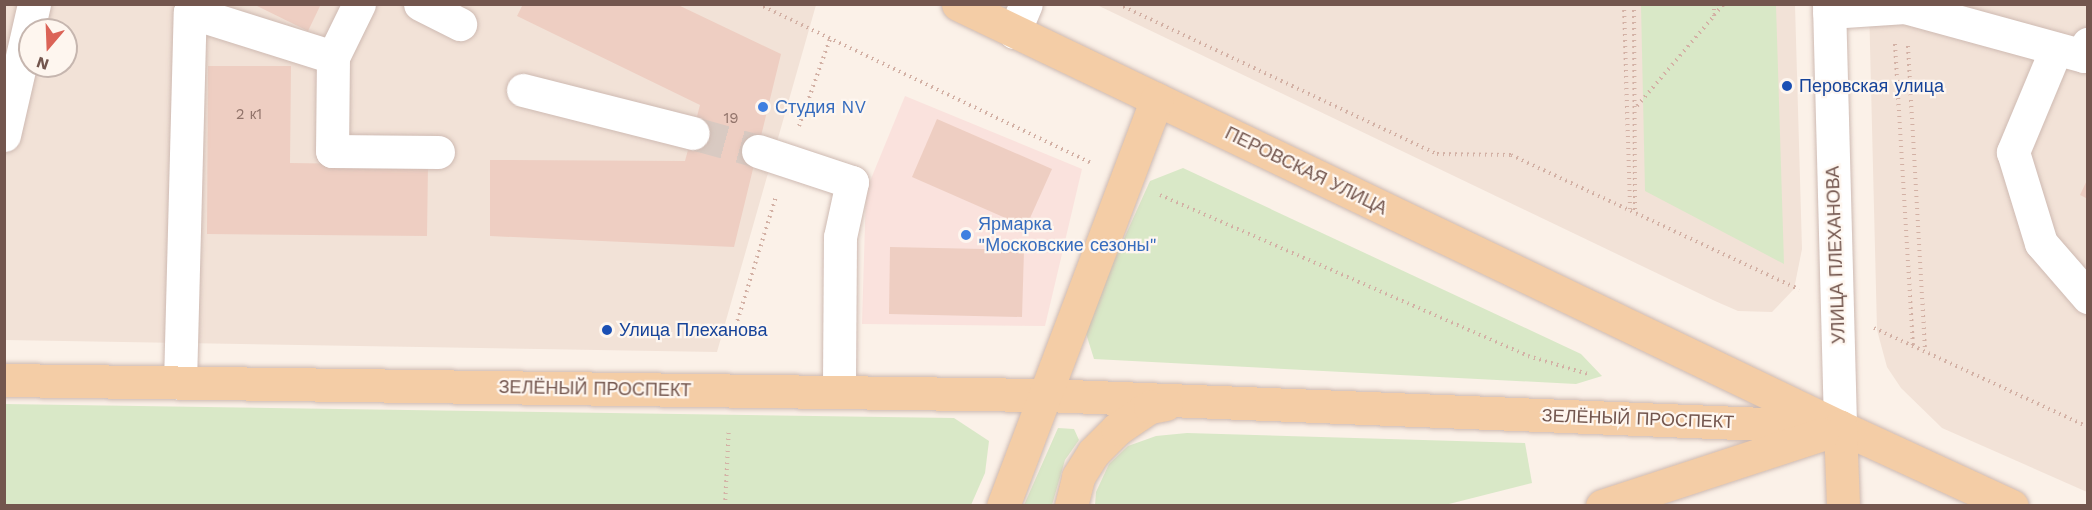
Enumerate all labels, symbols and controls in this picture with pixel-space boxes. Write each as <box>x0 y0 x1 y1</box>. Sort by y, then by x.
north arrow <box>18 18 78 78</box>
text: N <box>34 53 51 75</box>
place label: Перовская улица <box>1799 75 1944 97</box>
marker: Перовская улица <box>1780 79 1794 93</box>
place label: Студия NV <box>775 96 866 118</box>
marker: Студия NV <box>756 100 770 114</box>
house number: 2 к1 <box>236 106 262 124</box>
house number: 19 <box>723 110 739 128</box>
street label: ПЕРОВСКАЯ УЛИЦА <box>1221 122 1391 220</box>
street label: УЛИЦА ПЛЕХАНОВА <box>1822 166 1850 344</box>
place label: Ярмарка "Московские сезоны" <box>978 214 1157 256</box>
marker: Ярмарка "Московские сезоны" <box>959 228 973 242</box>
place label: Улица Плеханова <box>619 319 767 341</box>
marker: Улица Плеханова <box>600 323 614 337</box>
street label: ЗЕЛЁНЫЙ ПРОСПЕКТ <box>498 377 692 401</box>
street label: ЗЕЛЁНЫЙ ПРОСПЕКТ <box>1541 405 1735 433</box>

